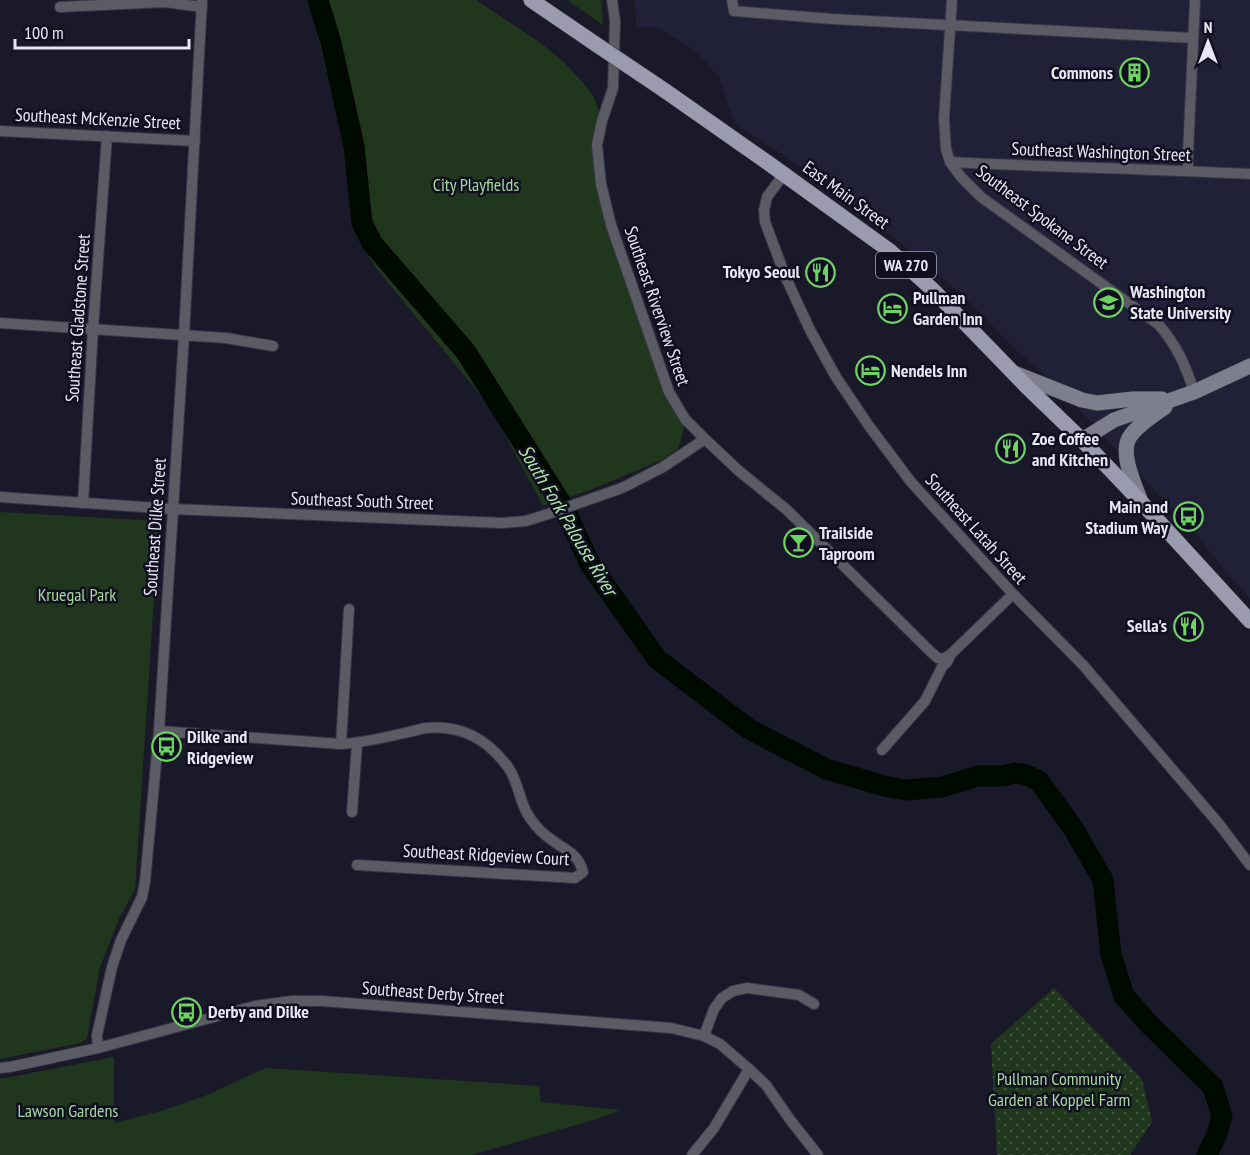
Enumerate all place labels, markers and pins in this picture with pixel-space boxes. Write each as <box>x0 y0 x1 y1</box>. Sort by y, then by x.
building icon: Commons <box>1118 57 1150 89</box>
place label: Commons <box>1051 61 1113 84</box>
restaurant icon: Tokyo Seoul <box>805 256 837 288</box>
place label: Tokyo Seoul <box>723 260 801 283</box>
place label: Washington State University <box>1129 280 1232 324</box>
place label: Pullman Garden Inn <box>913 286 983 330</box>
school or university icon: Washington State University <box>1093 286 1125 318</box>
hotel icon: Pullman Garden Inn <box>876 292 908 324</box>
hotel icon: Nendels Inn <box>854 355 886 387</box>
place label: Nendels Inn <box>891 359 967 382</box>
place label: Zoe Coffee and Kitchen <box>1032 427 1108 471</box>
restaurant icon: Zoe Coffee and Kitchen <box>995 433 1027 465</box>
place label: Main and Stadium Way <box>1085 495 1169 539</box>
bus stop icon: Main and Stadium Way <box>1173 501 1205 533</box>
place label: Trailside Taproom <box>819 521 875 565</box>
bar icon: Trailside Taproom <box>782 527 814 559</box>
restaurant icon: Sella's <box>1172 610 1204 642</box>
place label: Sella's <box>1127 614 1167 637</box>
place label: Dilke and Ridgeview <box>187 725 254 769</box>
bus stop icon: Dilke and Ridgeview <box>150 731 182 763</box>
bus stop icon: Derby and Dilke <box>171 996 203 1028</box>
place label: Derby and Dilke <box>208 1000 309 1023</box>

